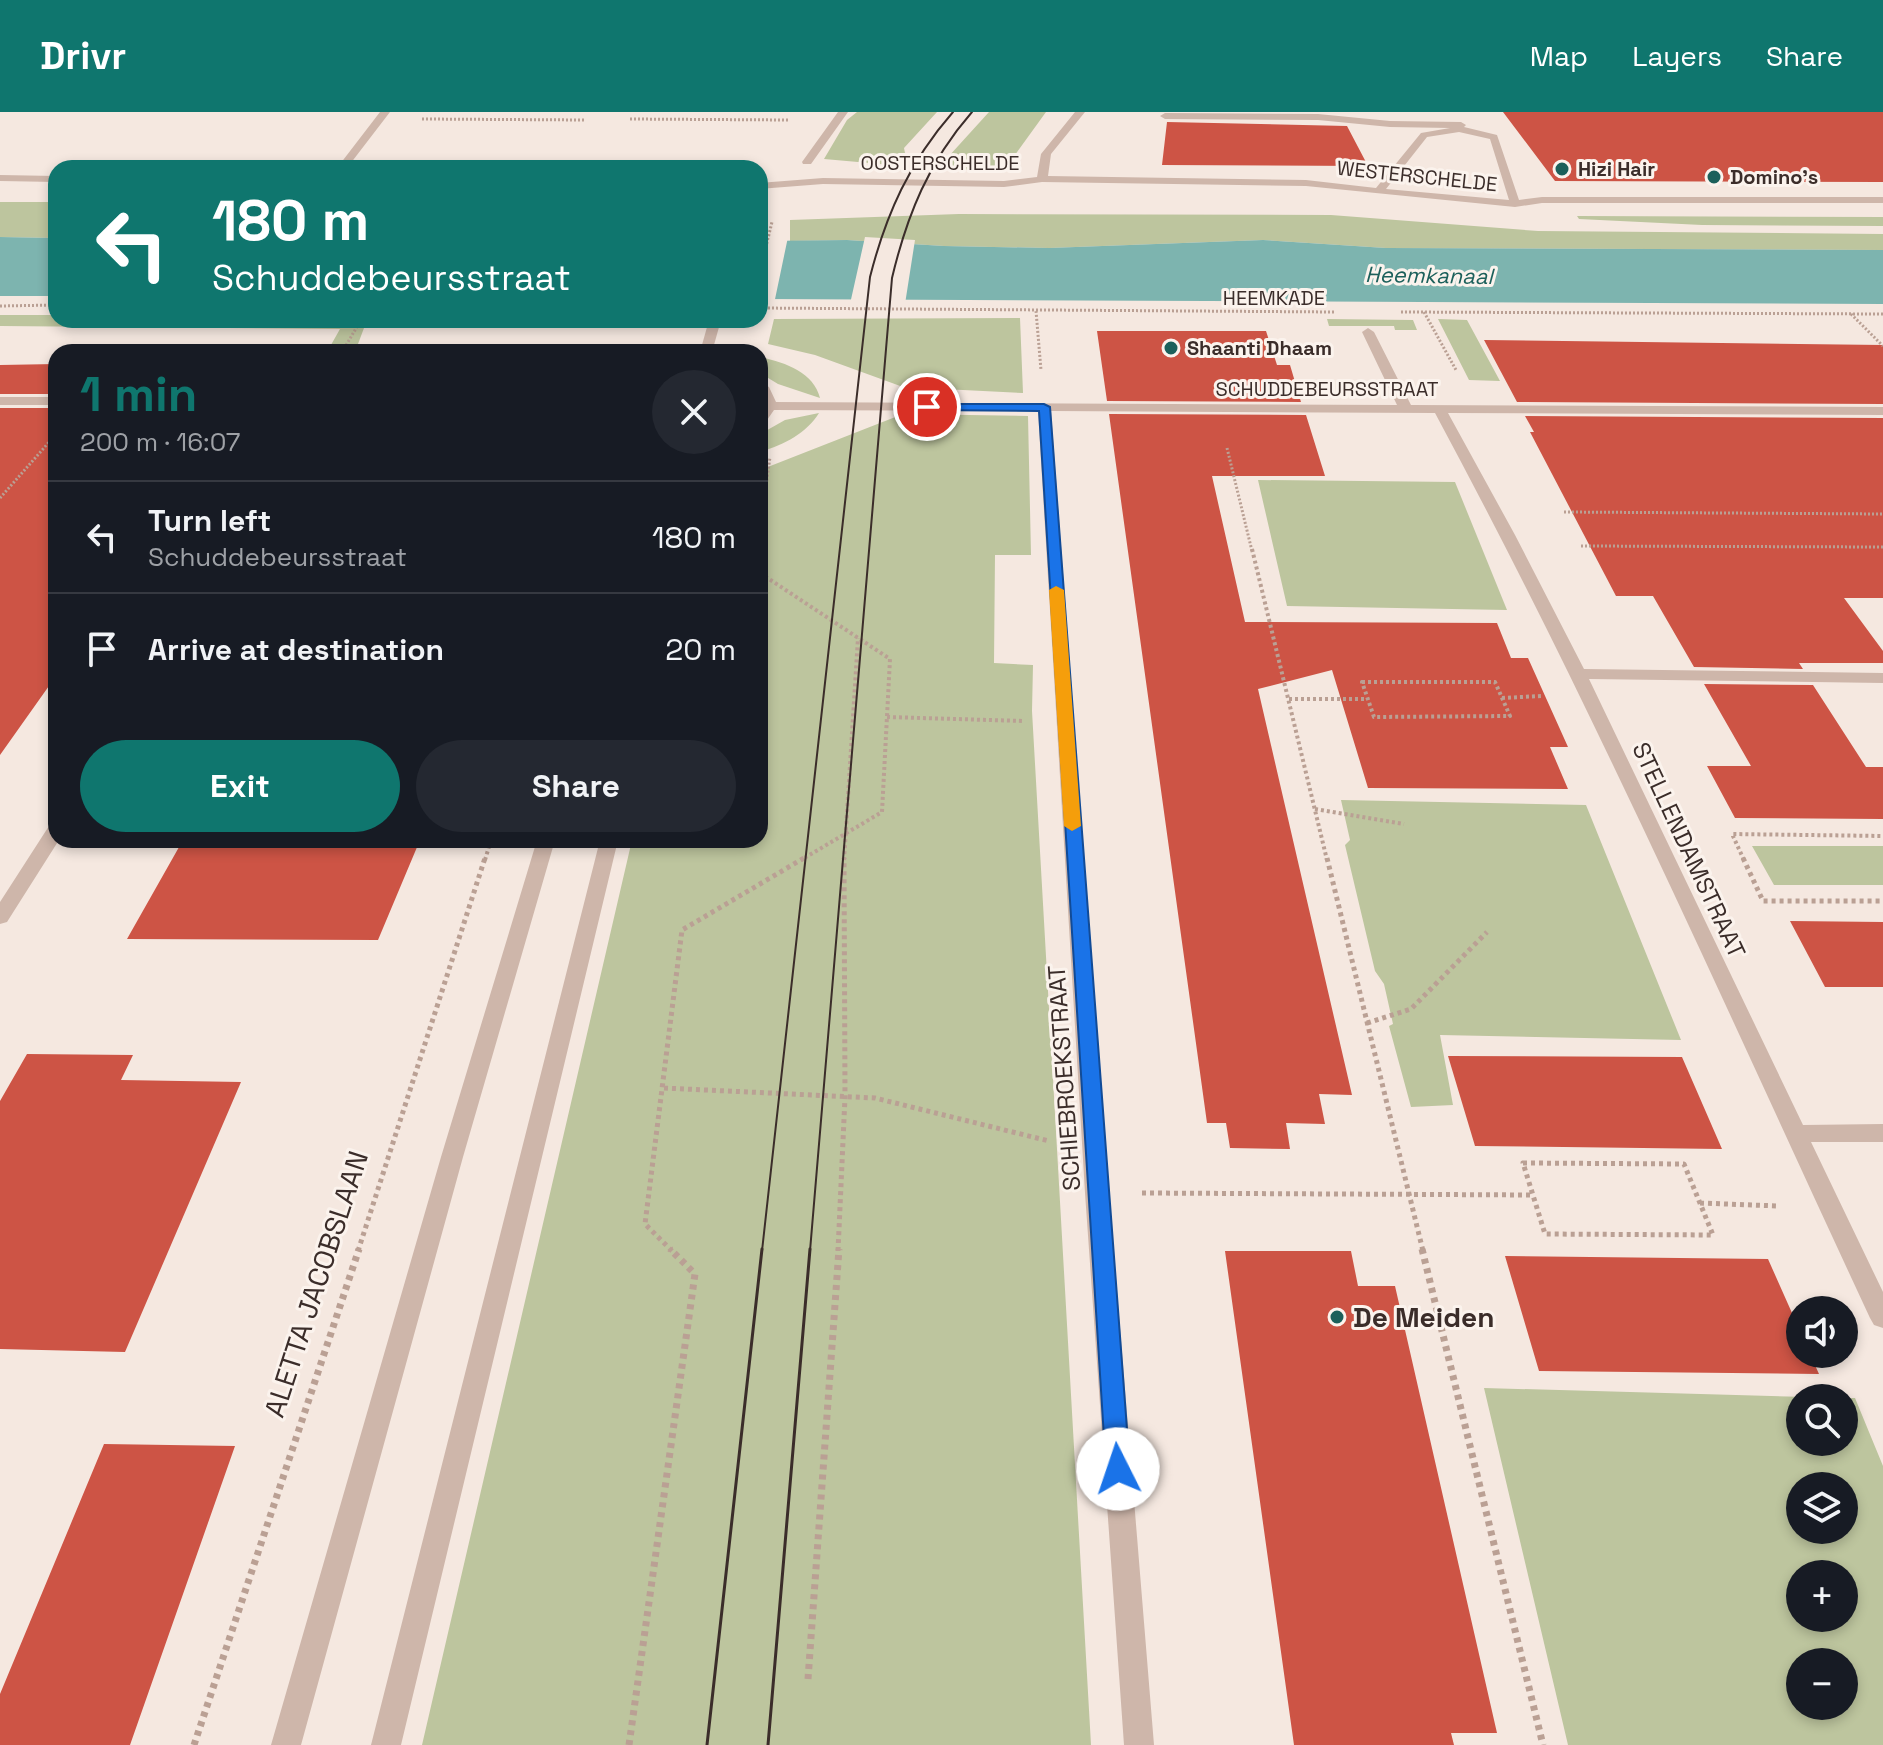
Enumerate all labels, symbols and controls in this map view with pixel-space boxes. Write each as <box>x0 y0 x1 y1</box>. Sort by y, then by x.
text: Drivr <box>40 32 126 80</box>
text: Map <box>1530 38 1588 74</box>
text: Layers <box>1632 38 1722 74</box>
text: Share <box>1766 38 1843 74</box>
street label: OOSTERSCHELDE <box>861 150 1019 176</box>
street label: WESTERSCHELDE <box>1336 155 1498 197</box>
place label: Hizi Hair <box>1578 156 1655 182</box>
marker: Hizi Hair <box>1553 160 1571 178</box>
place label: Domino's <box>1730 164 1818 190</box>
marker: Domino's <box>1705 168 1723 186</box>
text: 180 m <box>212 185 369 256</box>
icon: left <box>80 192 184 296</box>
text: Schuddebeursstraat <box>212 255 571 301</box>
water label: Heemkanaal <box>1365 260 1496 290</box>
street label: HEEMKADE <box>1223 285 1325 311</box>
place label: Shaanti Dhaam <box>1187 335 1332 361</box>
marker: Shaanti Dhaam <box>1162 339 1180 357</box>
text: 1 min <box>80 364 197 425</box>
button: close <box>652 370 736 454</box>
pin <box>893 373 961 441</box>
street label: SCHUDDEBEURSSTRAAT <box>1216 376 1439 402</box>
icon: arrive <box>905 385 949 429</box>
text: 200 m · 16:07 <box>80 425 241 459</box>
text: Turn left <box>148 501 271 540</box>
icon: left <box>80 515 124 559</box>
text: 180 m <box>652 518 736 557</box>
text: Schuddebeursstraat <box>148 540 407 574</box>
icon: arrive <box>80 627 124 671</box>
text: Arrive at destination <box>148 630 444 669</box>
text: 20 m <box>665 630 736 669</box>
street label: STELLENDAMSTRAAT <box>1625 737 1753 963</box>
button: Exit <box>80 740 400 832</box>
button: Share <box>416 740 736 832</box>
street label: SCHIEBROEKSTRAAT <box>1041 964 1087 1192</box>
street label: ALETTA JACOBSLAAN <box>256 1146 376 1422</box>
map controls <box>1786 1296 1858 1720</box>
button: sound <box>1786 1296 1858 1368</box>
place label: De Meiden <box>1353 1299 1495 1335</box>
marker: De Meiden <box>1328 1308 1346 1326</box>
button: search <box>1786 1384 1858 1456</box>
position arrow <box>1076 1427 1160 1511</box>
button: layers <box>1786 1472 1858 1544</box>
button: + <box>1786 1560 1858 1632</box>
button: − <box>1786 1648 1858 1720</box>

